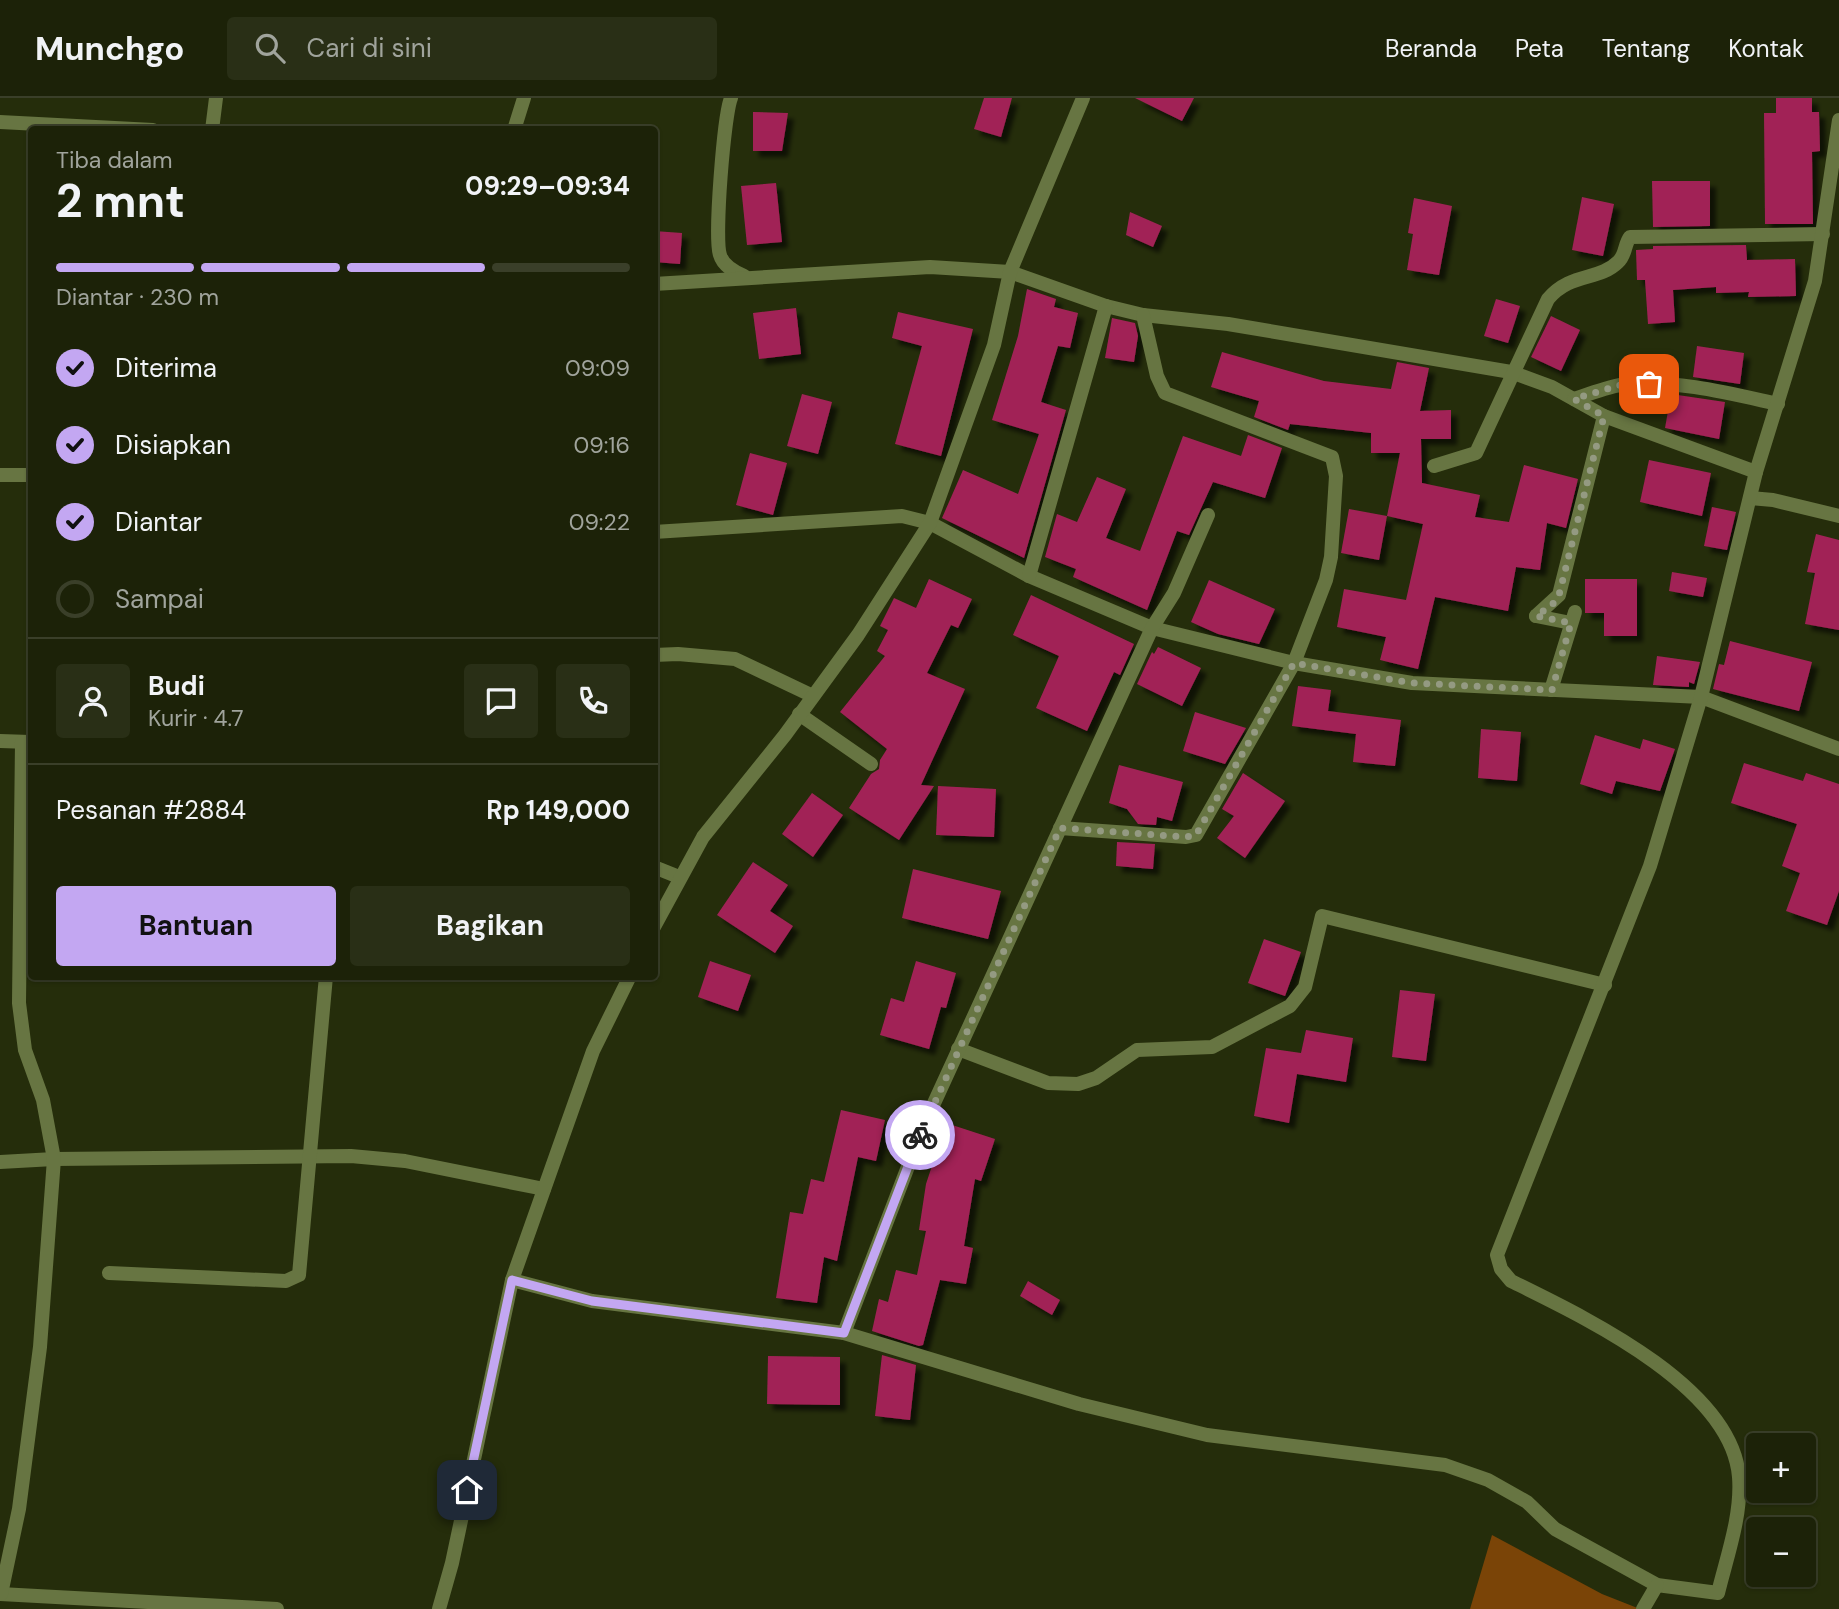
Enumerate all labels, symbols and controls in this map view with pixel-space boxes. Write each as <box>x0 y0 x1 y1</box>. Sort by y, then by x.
search box <box>227 17 717 80</box>
text: Munchgo <box>35 27 185 70</box>
icon: search <box>251 29 289 67</box>
text: Cari di sini <box>307 31 432 65</box>
text: Beranda <box>1385 33 1477 64</box>
text: Peta <box>1515 33 1564 64</box>
text: Tentang <box>1602 33 1690 64</box>
text: Kontak <box>1728 33 1804 64</box>
text: Tiba dalam <box>56 145 173 175</box>
text: 09:29–09:34 <box>465 169 630 203</box>
text: 2 mnt <box>56 171 185 231</box>
text: Diantar · 230 m <box>56 282 219 312</box>
icon: check <box>56 349 94 387</box>
text: Diterima <box>115 351 217 385</box>
text: 09:09 <box>565 353 630 383</box>
pin <box>1619 354 1679 414</box>
icon: bag <box>1630 365 1668 403</box>
icon: check <box>56 426 94 464</box>
text: Disiapkan <box>115 428 231 462</box>
text: 09:16 <box>574 430 630 460</box>
icon: check <box>56 503 94 541</box>
text: Diantar <box>115 505 202 539</box>
text: 09:22 <box>569 507 630 537</box>
text: Sampai <box>115 582 204 616</box>
button: person <box>56 664 130 738</box>
button: chat <box>464 664 538 738</box>
button: phone <box>556 664 630 738</box>
text: Budi <box>148 669 205 703</box>
text: Kurir · 4.7 <box>148 703 244 733</box>
text: Pesanan #2884 <box>56 793 246 827</box>
text: Rp 149,000 <box>486 793 630 827</box>
button: Bantuan <box>56 886 336 966</box>
button: Bagikan <box>350 886 630 966</box>
courier <box>885 1100 955 1170</box>
icon: bike <box>901 1116 939 1154</box>
map controls <box>1746 1433 1816 1587</box>
button: + <box>1746 1433 1816 1503</box>
pin <box>437 1460 497 1520</box>
icon: home <box>448 1471 486 1509</box>
button: − <box>1746 1517 1816 1587</box>

